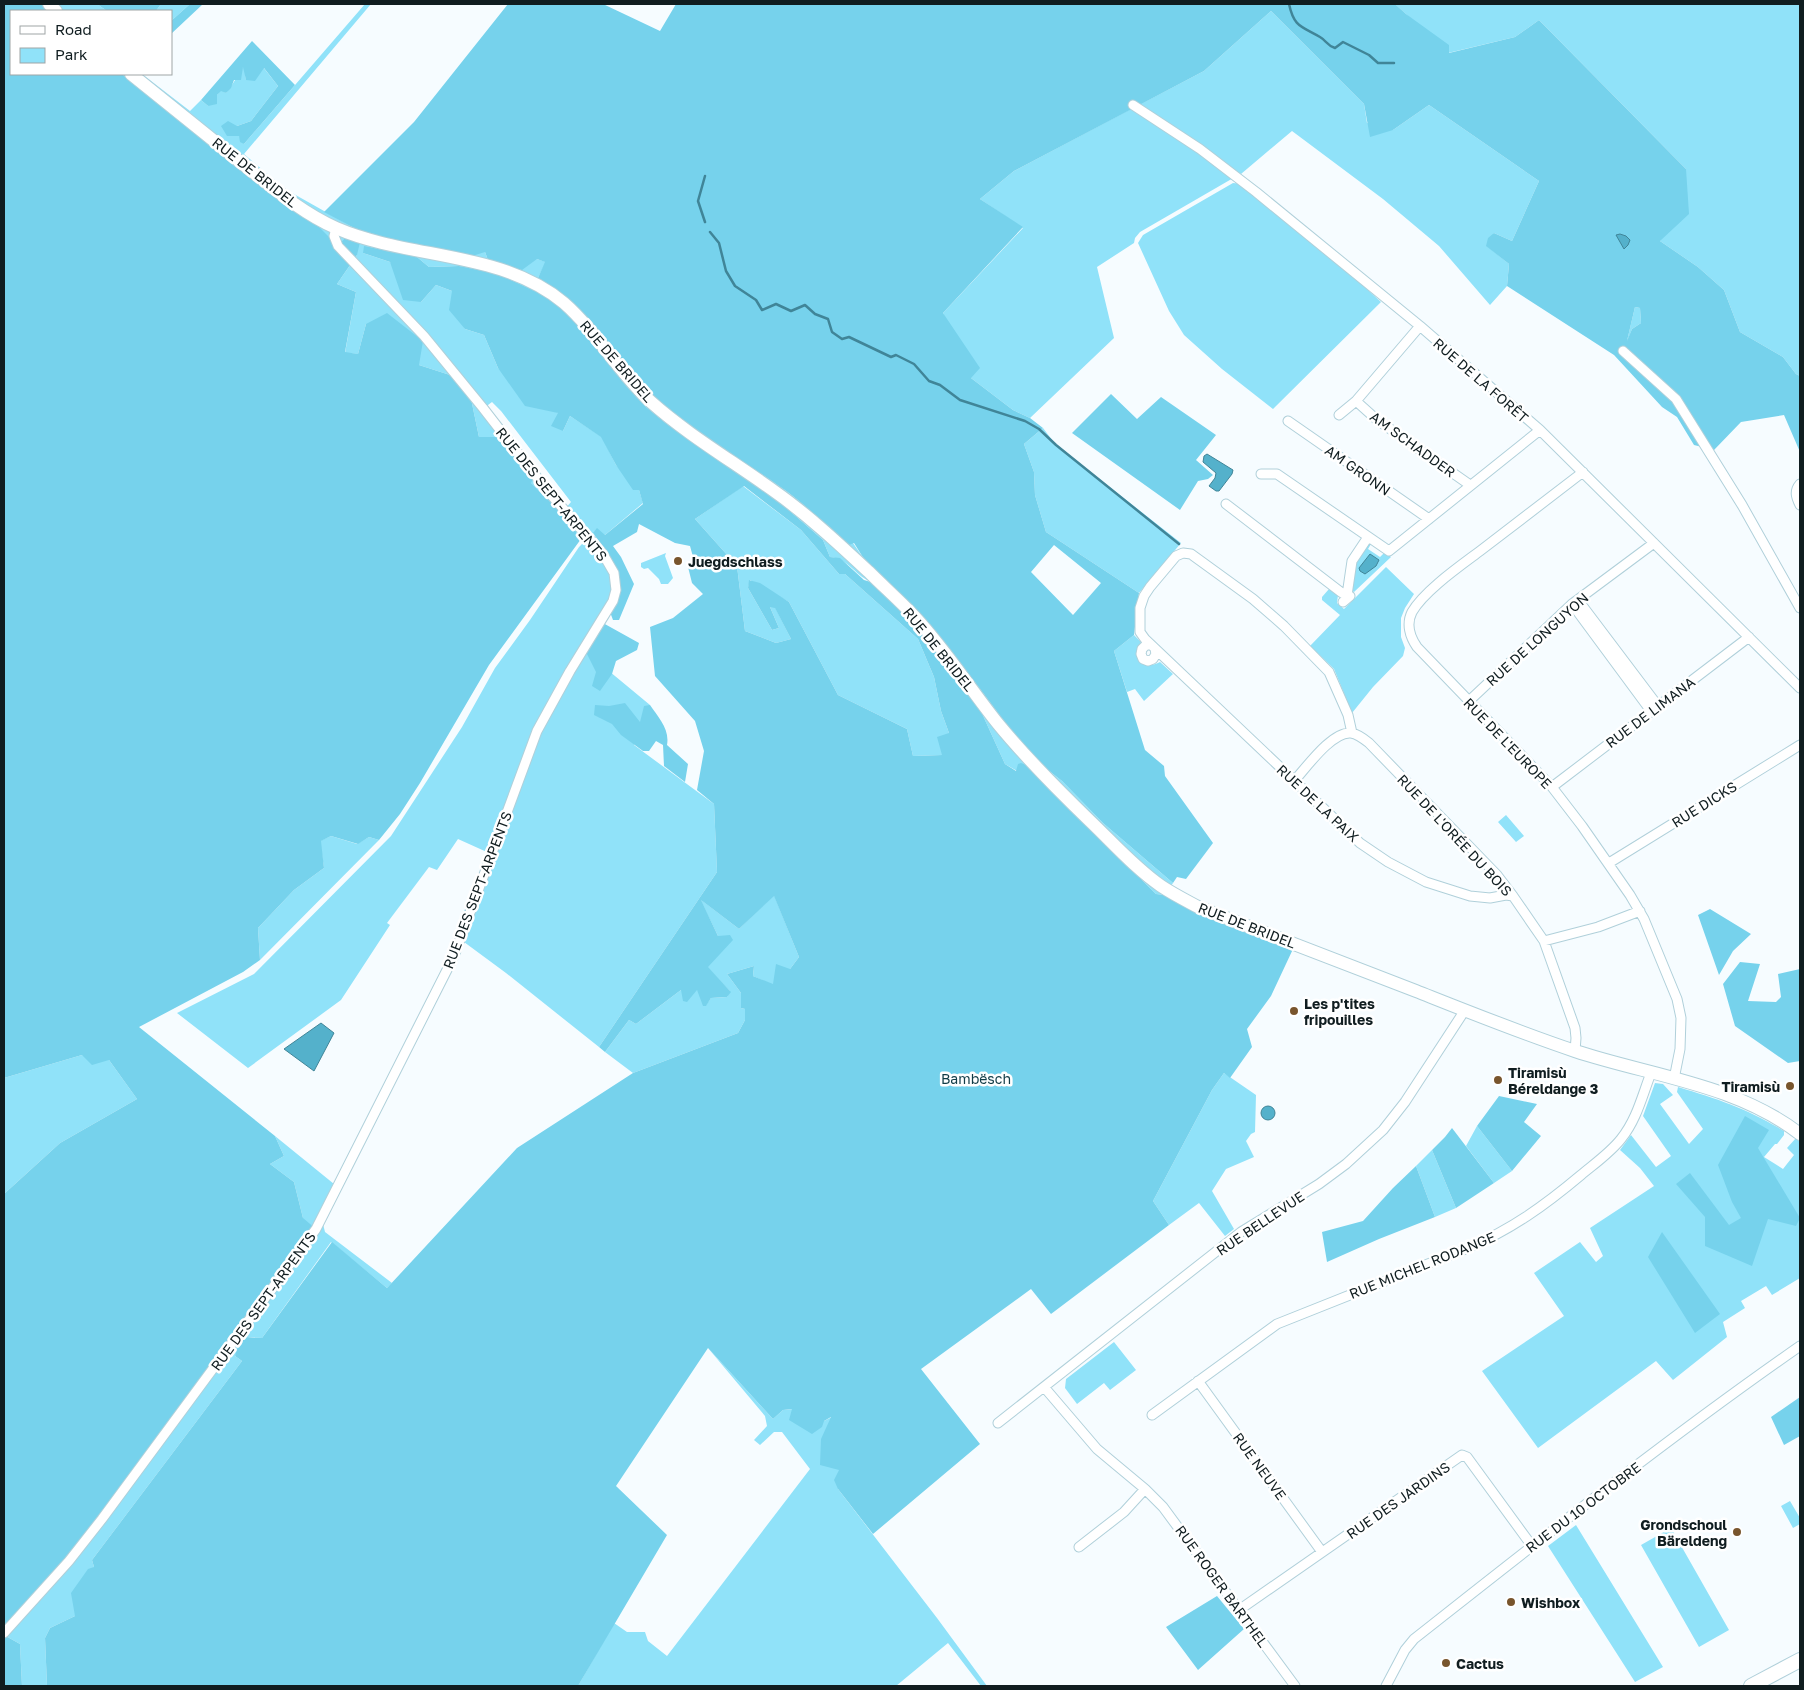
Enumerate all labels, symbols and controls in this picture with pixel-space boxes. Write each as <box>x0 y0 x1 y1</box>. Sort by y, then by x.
legend <box>10 10 172 75</box>
text: Road <box>55 20 92 38</box>
text: Park <box>55 45 88 63</box>
street label: RUE DE BRIDEL <box>209 134 301 210</box>
street label: RUE DE BRIDEL <box>577 317 657 405</box>
street label: RUE DE LA FORÊT <box>1430 334 1532 426</box>
street label: AM SCHADDER <box>1367 407 1459 481</box>
street label: RUE DES SEPT-ARPENTS <box>493 424 611 564</box>
street label: AM GRONN <box>1322 441 1394 499</box>
place label: Juegdschlass <box>688 553 783 570</box>
marker: Juegdschlass <box>672 555 684 567</box>
street label: RUE DE LONGUYON <box>1482 589 1592 689</box>
street label: RUE DE BRIDEL <box>900 604 978 694</box>
street label: RUE DE LIMANA <box>1602 673 1698 751</box>
street label: RUE DE L'EUROPE <box>1460 694 1556 792</box>
street label: RUE DE LA PAIX <box>1274 761 1362 845</box>
street label: RUE DE L'ORÉE DU BOIS <box>1394 771 1516 899</box>
street label: RUE DICKS <box>1668 777 1740 831</box>
street label: RUE DES SEPT-ARPENTS <box>439 809 515 971</box>
street label: RUE DE BRIDEL <box>1196 899 1298 951</box>
place label: Les p'tites fripouilles <box>1304 995 1375 1028</box>
marker: Les p'tites fripouilles <box>1288 1005 1300 1017</box>
place label: Tiramisù Béreldange 3 <box>1508 1064 1598 1097</box>
park label: Bambësch <box>941 1070 1011 1087</box>
marker: Tiramisù Béreldange 3 <box>1492 1074 1504 1086</box>
place label: Tiramisù <box>1721 1078 1780 1095</box>
marker: Tiramisù <box>1784 1080 1796 1092</box>
street label: RUE BELLEVUE <box>1213 1187 1307 1259</box>
street label: RUE DES SEPT-ARPENTS <box>207 1228 319 1374</box>
street label: RUE MICHEL RODANGE <box>1346 1228 1498 1302</box>
street label: RUE NEUVE <box>1230 1429 1290 1503</box>
street label: RUE DES JARDINS <box>1343 1458 1453 1542</box>
street label: RUE DU 10 OCTOBRE <box>1522 1458 1644 1556</box>
place label: Grondschoul Bäreldeng <box>1640 1516 1727 1549</box>
street label: RUE ROGER BARTHEL <box>1172 1522 1272 1650</box>
marker: Grondschoul Bäreldeng <box>1731 1526 1743 1538</box>
place label: Wishbox <box>1521 1594 1580 1611</box>
marker: Wishbox <box>1505 1596 1517 1608</box>
place label: Cactus <box>1456 1655 1504 1672</box>
marker: Cactus <box>1440 1657 1452 1669</box>

